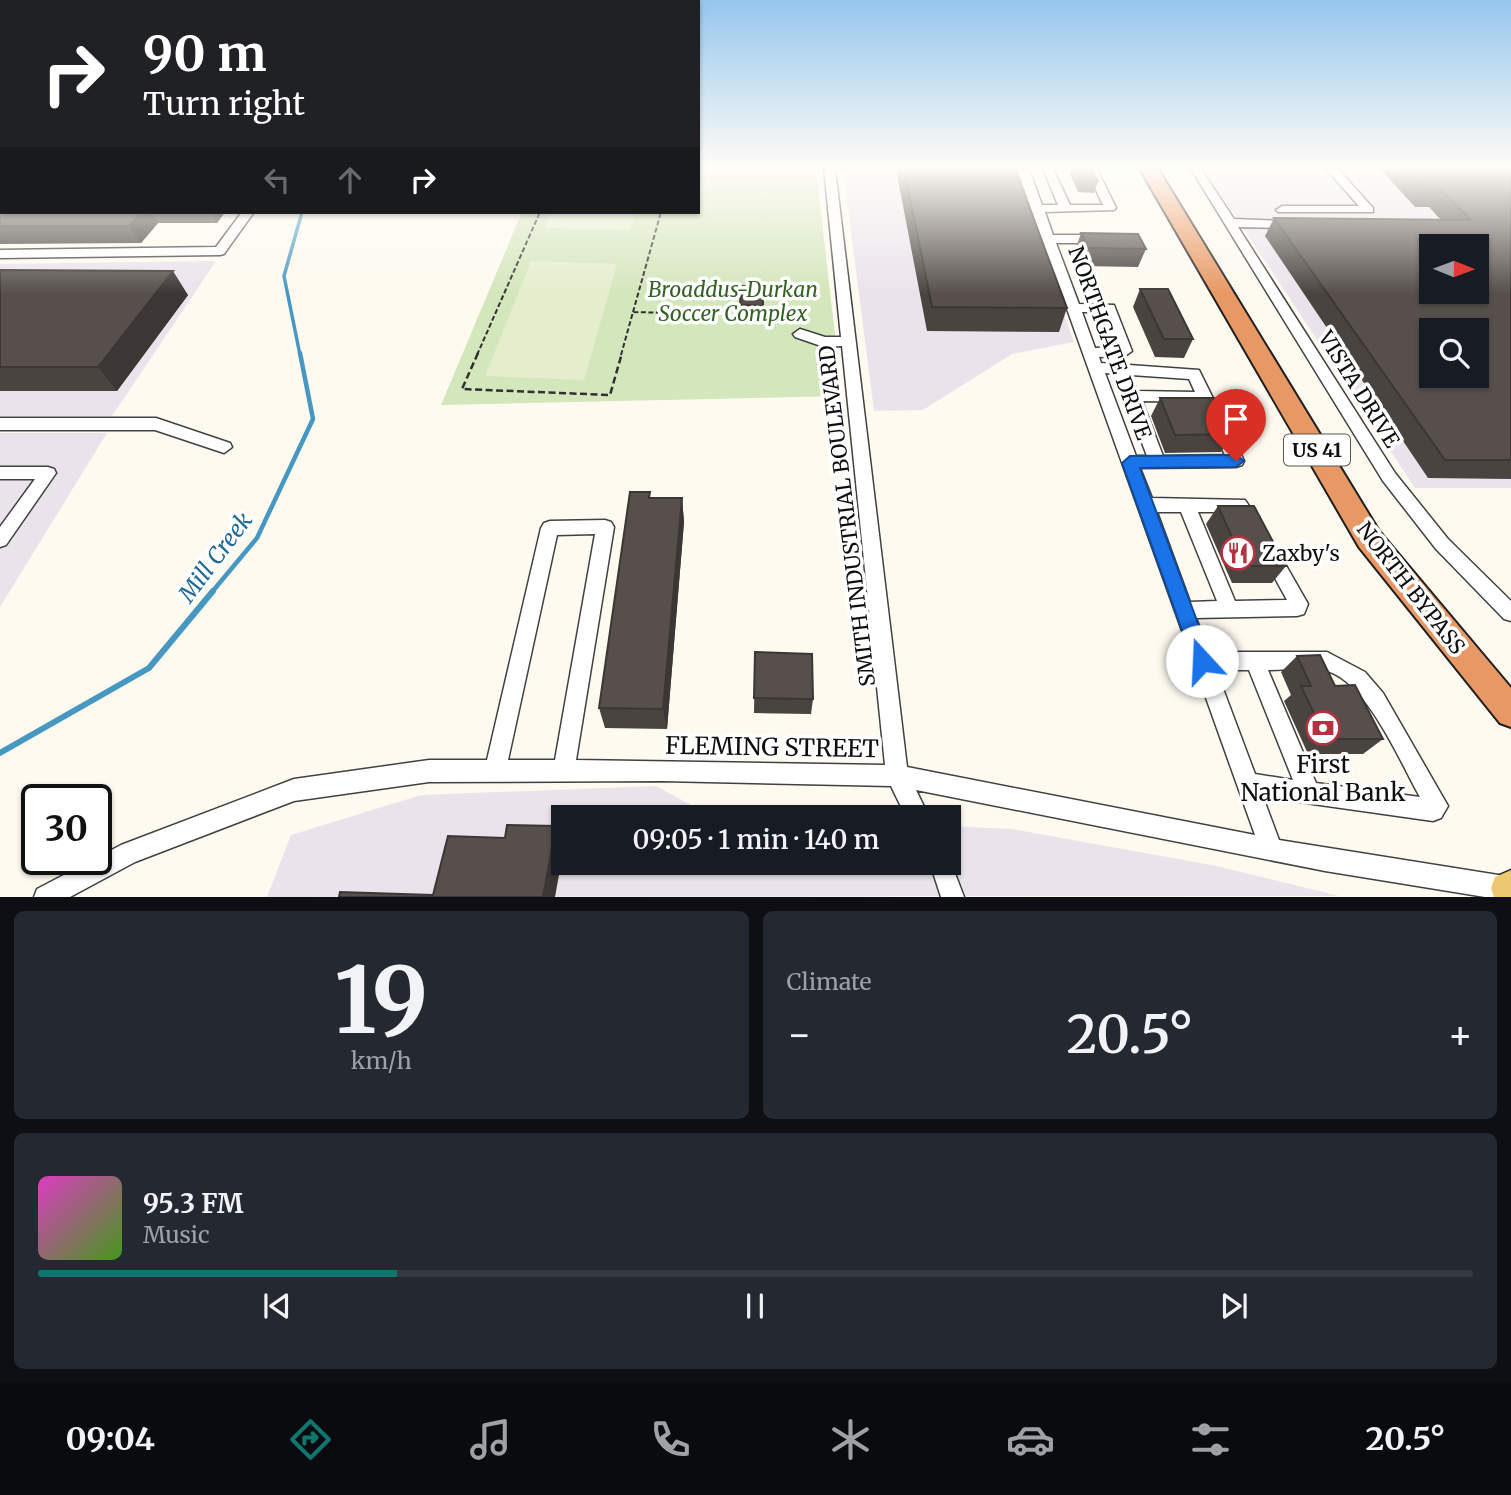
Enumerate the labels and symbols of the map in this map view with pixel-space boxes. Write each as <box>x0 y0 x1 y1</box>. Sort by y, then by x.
north arrow <box>1419 234 1489 304</box>
street label: NORTHGATE DRIVE <box>1062 243 1158 444</box>
park label: Broaddus-Durkan Soccer Complex <box>648 276 818 327</box>
street label: VISTA DRIVE <box>1312 325 1406 453</box>
street label: SMITH INDUSTRIAL BOULEVARD <box>813 344 881 688</box>
pin <box>1206 389 1266 461</box>
road number: US 41 <box>1284 435 1350 466</box>
water label: Mill Creek <box>171 506 258 608</box>
street label: NORTH BYPASS <box>1351 516 1471 660</box>
restaurant icon: Zaxby's <box>1219 534 1257 572</box>
place label: Zaxby's <box>1262 540 1340 567</box>
position arrow <box>1165 624 1239 698</box>
bank icon: First National Bank <box>1304 709 1342 747</box>
street label: FLEMING STREET <box>665 730 879 764</box>
place label: First National Bank <box>1241 749 1406 808</box>
speed limit sign: 30 <box>21 784 112 875</box>

